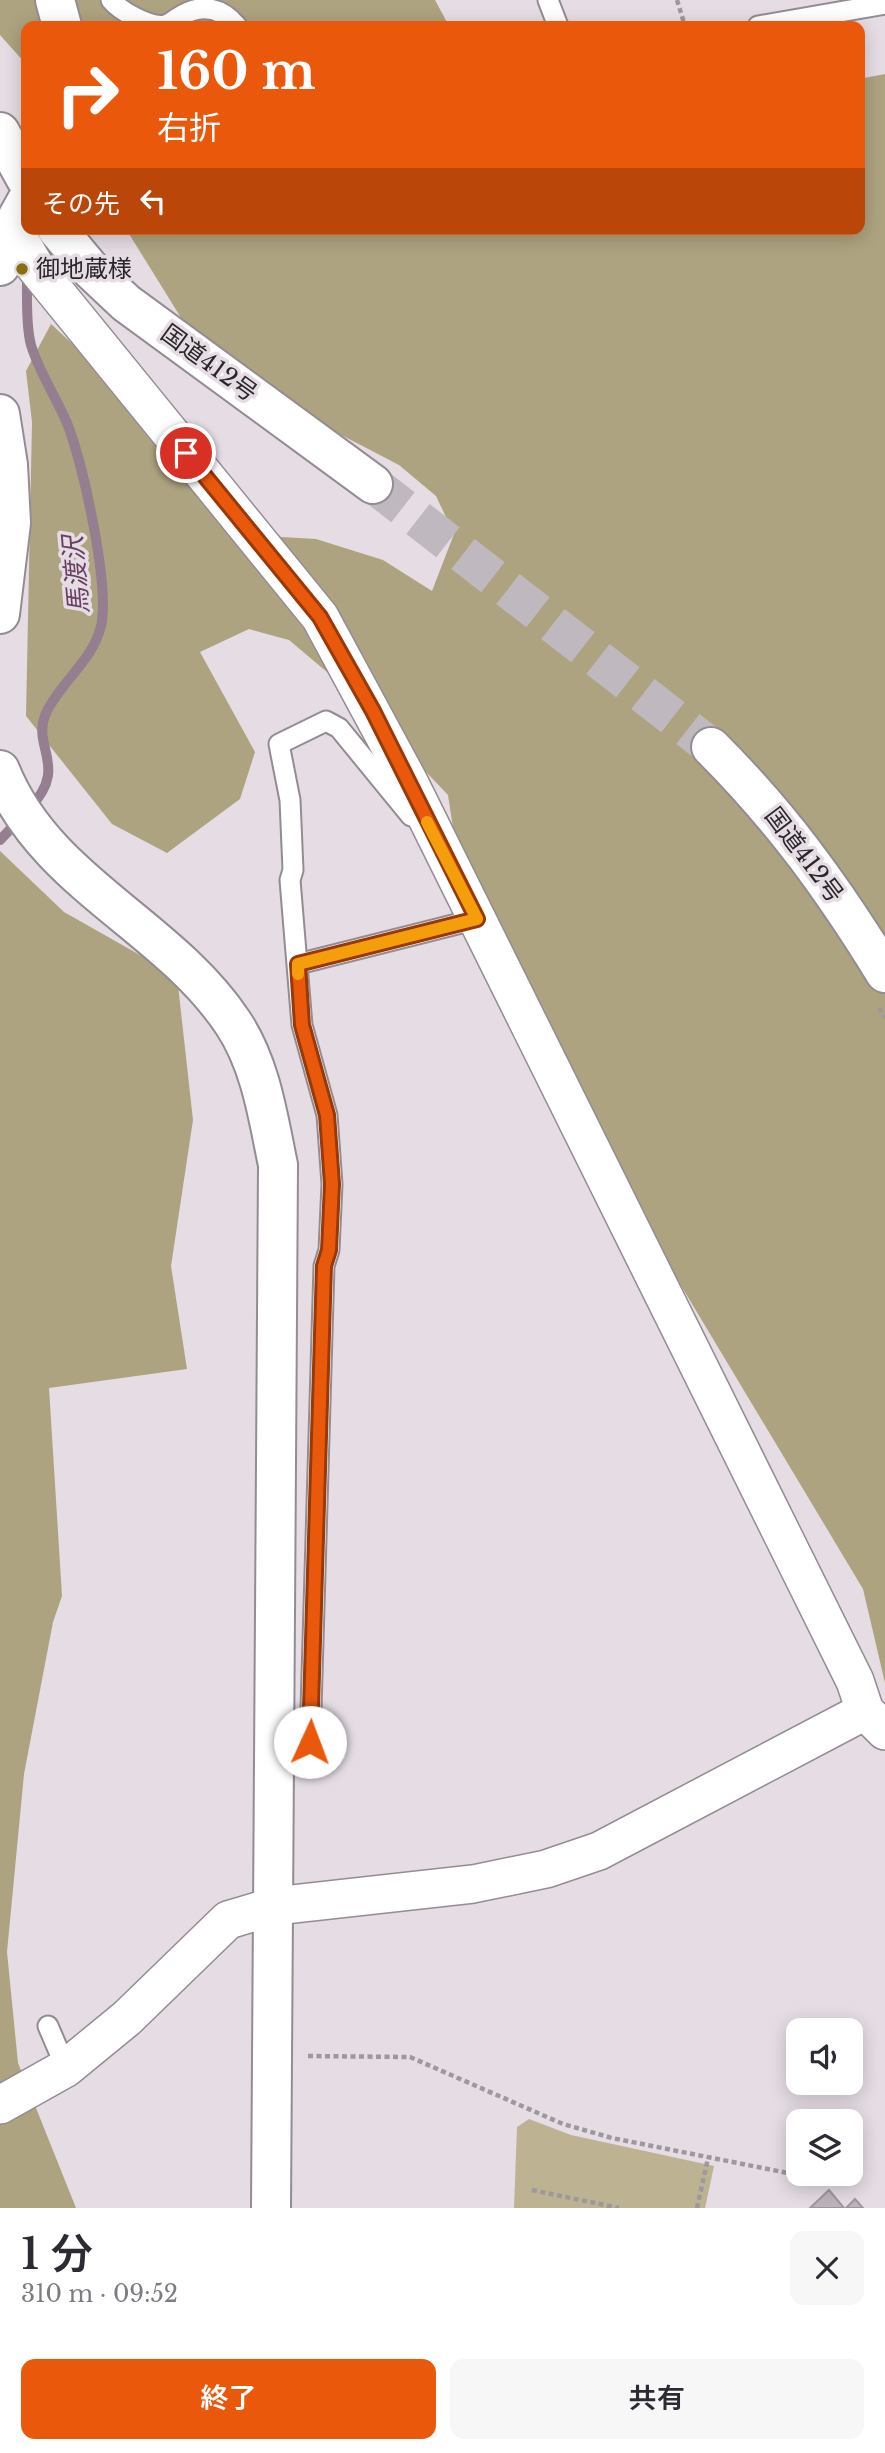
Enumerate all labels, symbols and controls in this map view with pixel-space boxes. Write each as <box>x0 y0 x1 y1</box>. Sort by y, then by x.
text: 160 m <box>157 41 316 102</box>
icon: right <box>42 49 133 140</box>
text: 右折 <box>157 108 221 148</box>
icon: left <box>134 182 172 220</box>
text: その先 <box>42 188 120 220</box>
place label: 御地蔵様 <box>36 254 132 283</box>
marker: 御地蔵様 <box>14 261 30 277</box>
street label: 国道412号 <box>156 318 263 407</box>
pin <box>156 423 216 483</box>
icon: arrive <box>167 434 205 472</box>
water label: 馬渡沢 <box>56 532 95 615</box>
street label: 国道412号 <box>759 801 850 908</box>
position arrow <box>273 1705 347 1779</box>
map controls <box>786 2018 863 2186</box>
button: sound <box>786 2018 863 2095</box>
button: layers <box>786 2109 863 2186</box>
text: 1 分 <box>21 2228 93 2280</box>
button: close <box>790 2231 864 2305</box>
text: 310 m · 09:52 <box>21 2280 178 2308</box>
button: 終了 <box>21 2359 436 2439</box>
button: 共有 <box>450 2359 864 2439</box>

